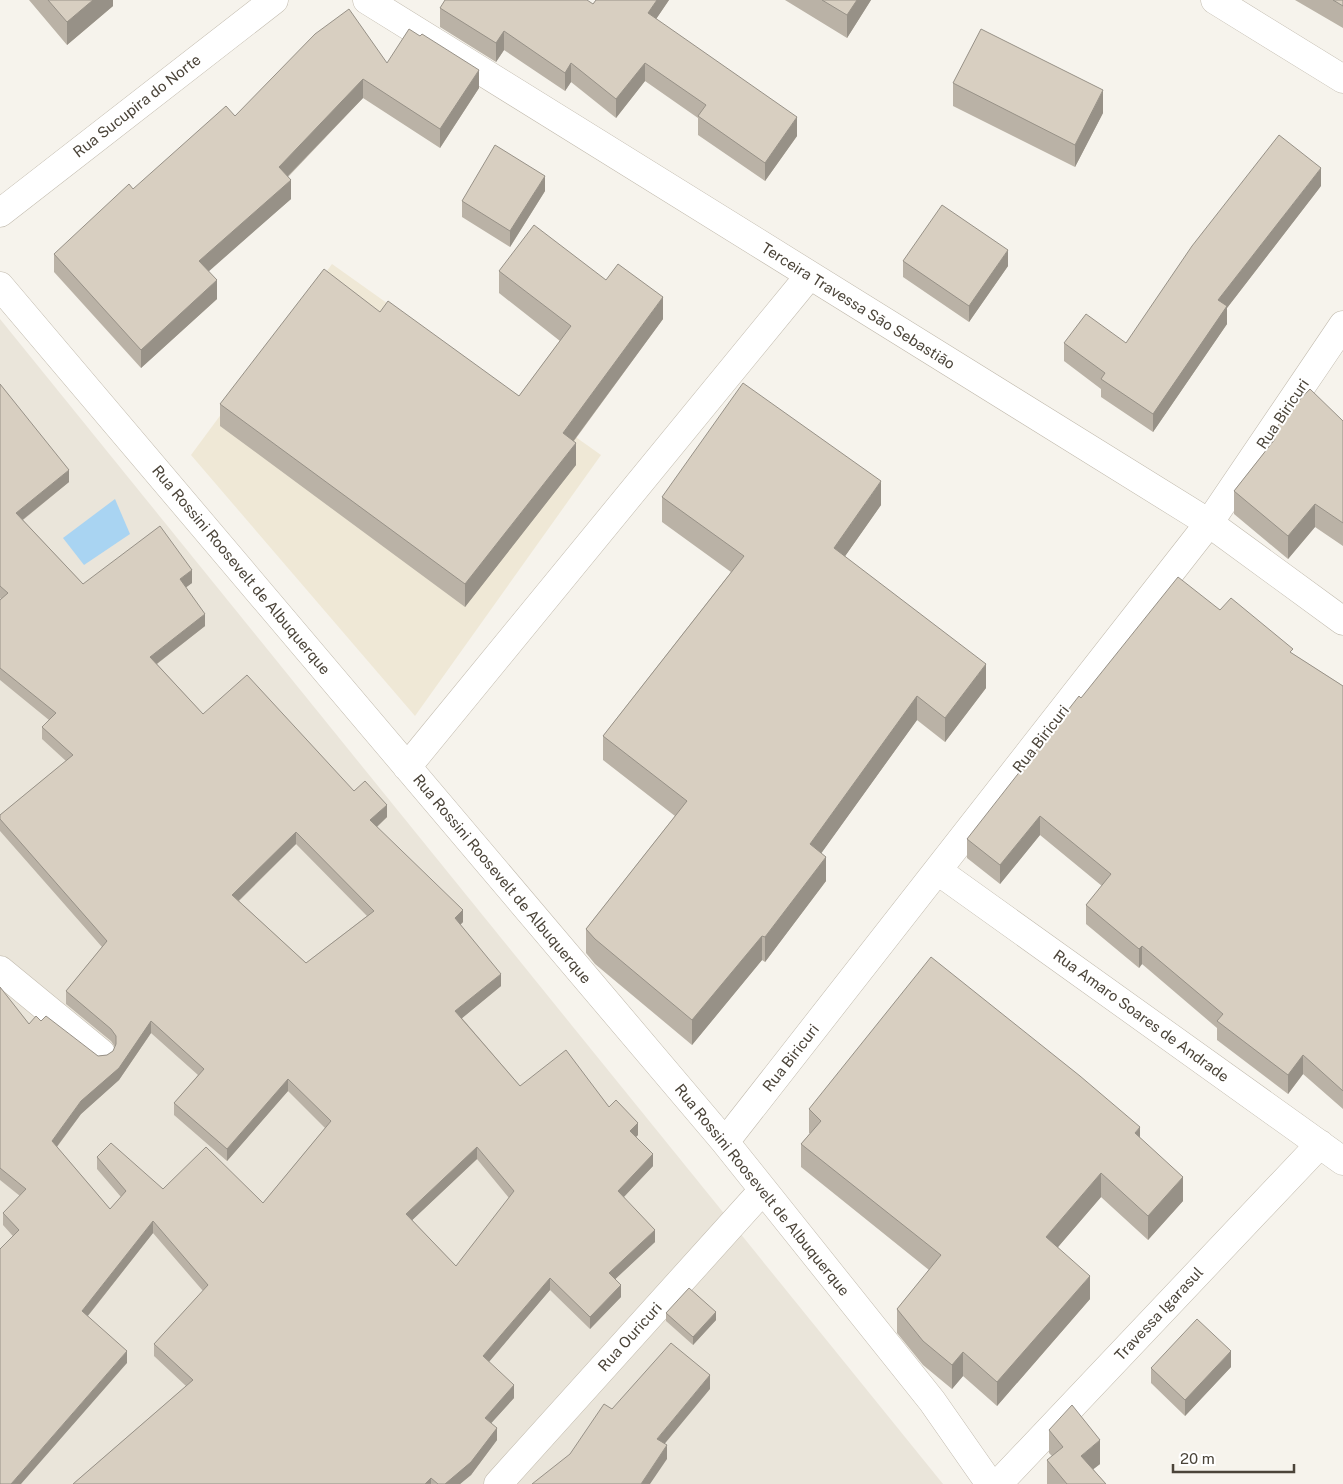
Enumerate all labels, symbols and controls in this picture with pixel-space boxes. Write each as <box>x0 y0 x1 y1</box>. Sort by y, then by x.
street label: Rua Sucupira do Norte <box>70 51 204 161</box>
street label: Terceira Travessa São Sebastião <box>758 239 958 372</box>
street label: Rua Biricuri <box>1253 376 1312 452</box>
street label: Rua Rossini Roosevelt de Albuquerque <box>149 462 334 678</box>
street label: Rua Biricuri <box>1009 702 1072 776</box>
street label: Rua Rossini Roosevelt de Albuquerque <box>410 771 595 987</box>
street label: Rua Amaro Soares de Andrade <box>1050 946 1232 1085</box>
street label: Rua Biricuri <box>759 1021 822 1095</box>
street label: Rua Rossini Roosevelt de Albuquerque <box>672 1080 853 1299</box>
street label: Travessa Igarasul <box>1111 1263 1206 1364</box>
street label: Rua Ouricuri <box>594 1299 665 1375</box>
scale bar <box>1173 1442 1294 1474</box>
text: 20 m <box>1180 1450 1215 1467</box>

